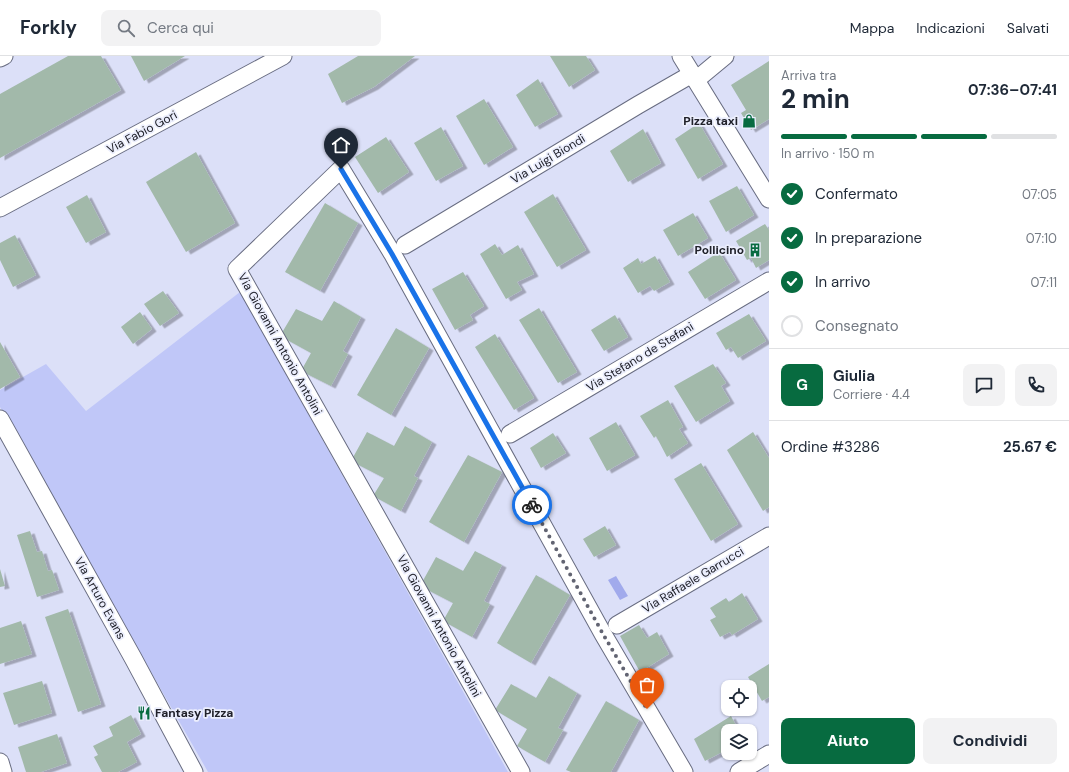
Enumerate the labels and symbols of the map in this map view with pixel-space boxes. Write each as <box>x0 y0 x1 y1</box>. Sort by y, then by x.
street label: Via Fabio Gori <box>104 107 180 157</box>
place label: Pizza taxi <box>683 113 738 129</box>
shop icon: Pizza taxi <box>741 113 757 129</box>
pin <box>324 128 358 169</box>
street label: Via Luigi Biondi <box>508 130 588 187</box>
place label: Pollicino <box>695 242 744 258</box>
building icon: Pollicino <box>747 242 763 258</box>
street label: Via Giovanni Antonio Antolini <box>234 270 326 418</box>
street label: Via Stefano de Stefani <box>583 319 697 395</box>
courier <box>512 485 552 525</box>
street label: Via Raffaele Garrucci <box>639 543 747 617</box>
street label: Via Giovanni Antonio Antolini <box>393 552 485 700</box>
street label: Via Arturo Evans <box>71 554 129 642</box>
pin <box>630 668 664 709</box>
restaurant icon: Fantasy Pizza <box>136 705 152 721</box>
place label: Fantasy Pizza <box>155 705 233 721</box>

